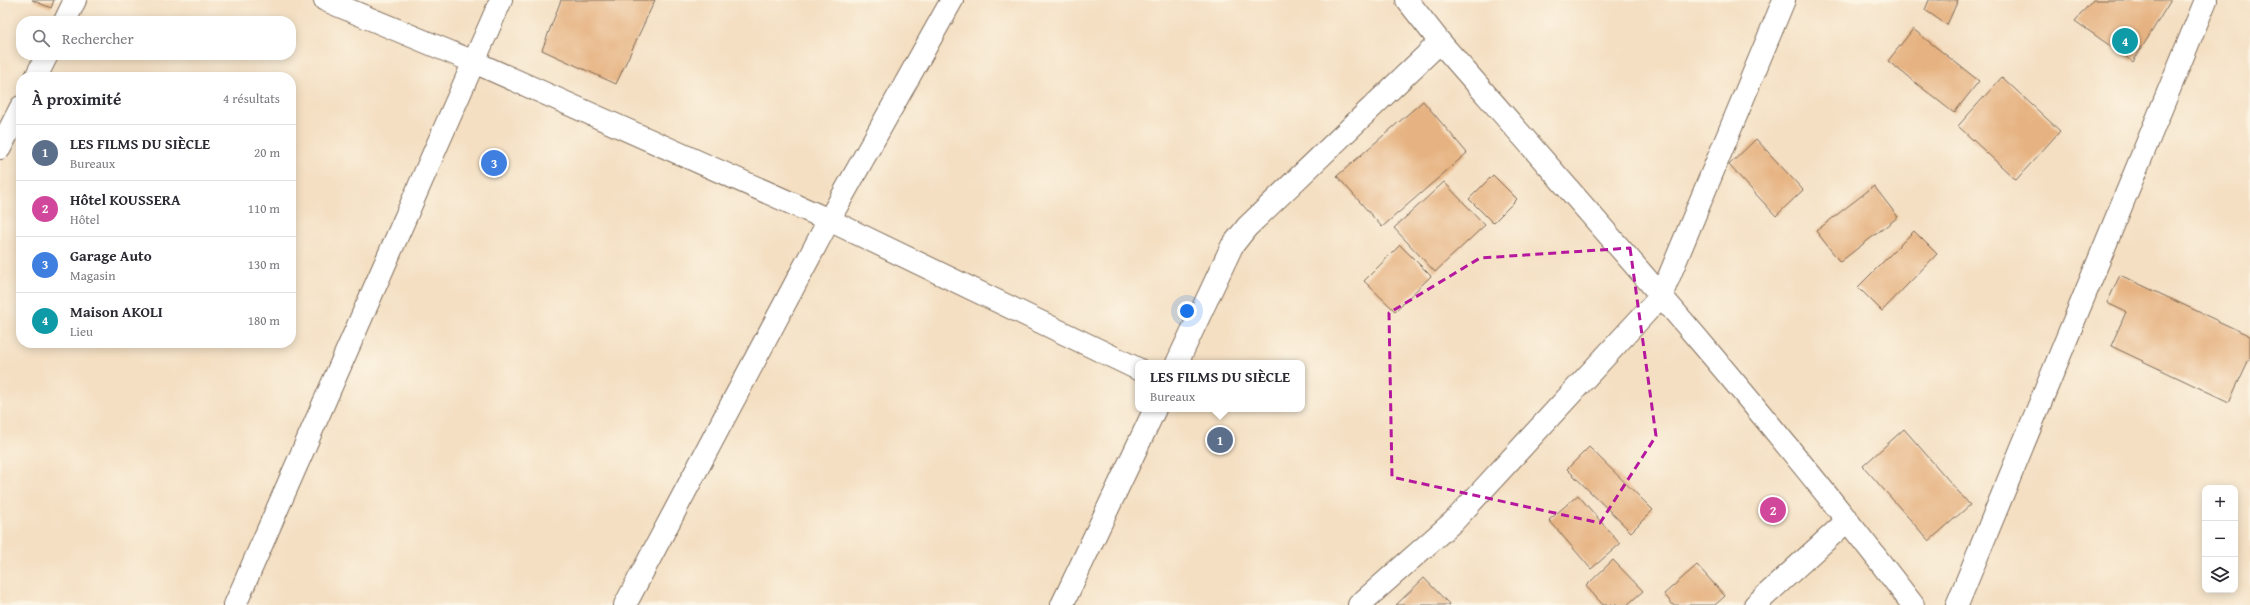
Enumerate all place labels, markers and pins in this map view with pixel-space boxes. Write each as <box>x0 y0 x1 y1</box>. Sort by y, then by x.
pin: 4 <box>2112 26 2138 56</box>
pin: 3 <box>481 148 507 178</box>
pin: 1 <box>1207 425 1233 455</box>
pin: 2 <box>1760 495 1786 525</box>

